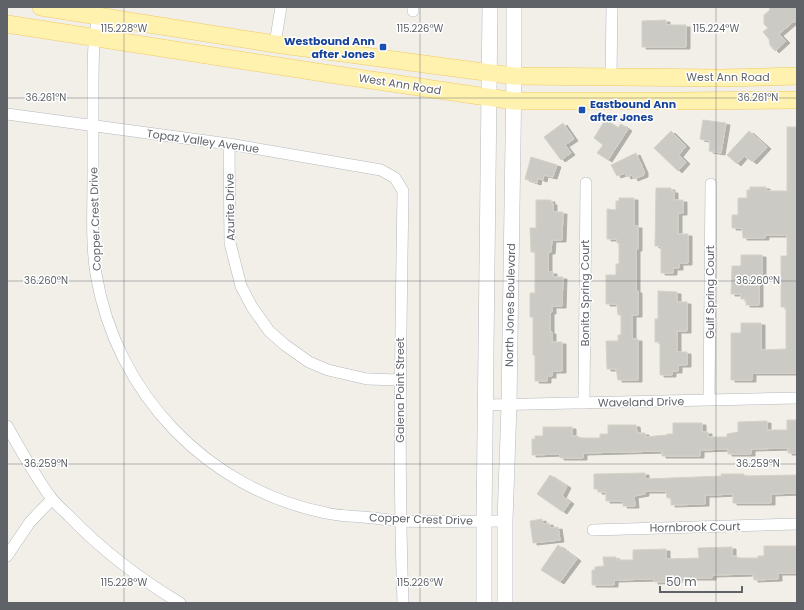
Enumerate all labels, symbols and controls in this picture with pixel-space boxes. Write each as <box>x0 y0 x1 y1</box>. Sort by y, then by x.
text: 115.228°W <box>101 21 147 36</box>
text: 115.226°W <box>397 21 443 36</box>
text: 115.224°W <box>693 21 739 36</box>
place label: Westbound Ann after Jones <box>284 33 375 62</box>
marker: Westbound Ann after Jones <box>378 42 388 52</box>
street label: West Ann Road <box>686 69 770 85</box>
street label: West Ann Road <box>358 70 442 98</box>
text: 36.261°N <box>26 90 66 105</box>
text: 36.261°N <box>738 90 778 105</box>
place label: Eastbound Ann after Jones <box>590 96 676 125</box>
marker: Eastbound Ann after Jones <box>577 105 587 115</box>
street label: Topaz Valley Avenue <box>146 125 260 157</box>
street label: Copper Crest Drive <box>85 167 105 271</box>
street label: Azurite Drive <box>221 173 239 241</box>
street label: Bonita Spring Court <box>577 240 593 346</box>
street label: North Jones Boulevard <box>501 243 519 367</box>
street label: Gulf Spring Court <box>702 245 718 339</box>
text: 36.260°N <box>24 273 68 288</box>
text: 36.260°N <box>736 273 780 288</box>
street label: Galena Point Street <box>392 337 408 443</box>
street label: Waveland Drive <box>598 393 684 411</box>
text: 36.259°N <box>24 456 68 471</box>
text: 36.259°N <box>736 456 780 471</box>
street label: Copper Crest Drive <box>369 509 473 529</box>
street label: Hornbrook Court <box>650 518 740 536</box>
scale bar <box>660 568 742 594</box>
text: 50 m <box>666 573 697 590</box>
text: 115.228°W <box>101 575 147 590</box>
text: 115.226°W <box>397 575 443 590</box>

